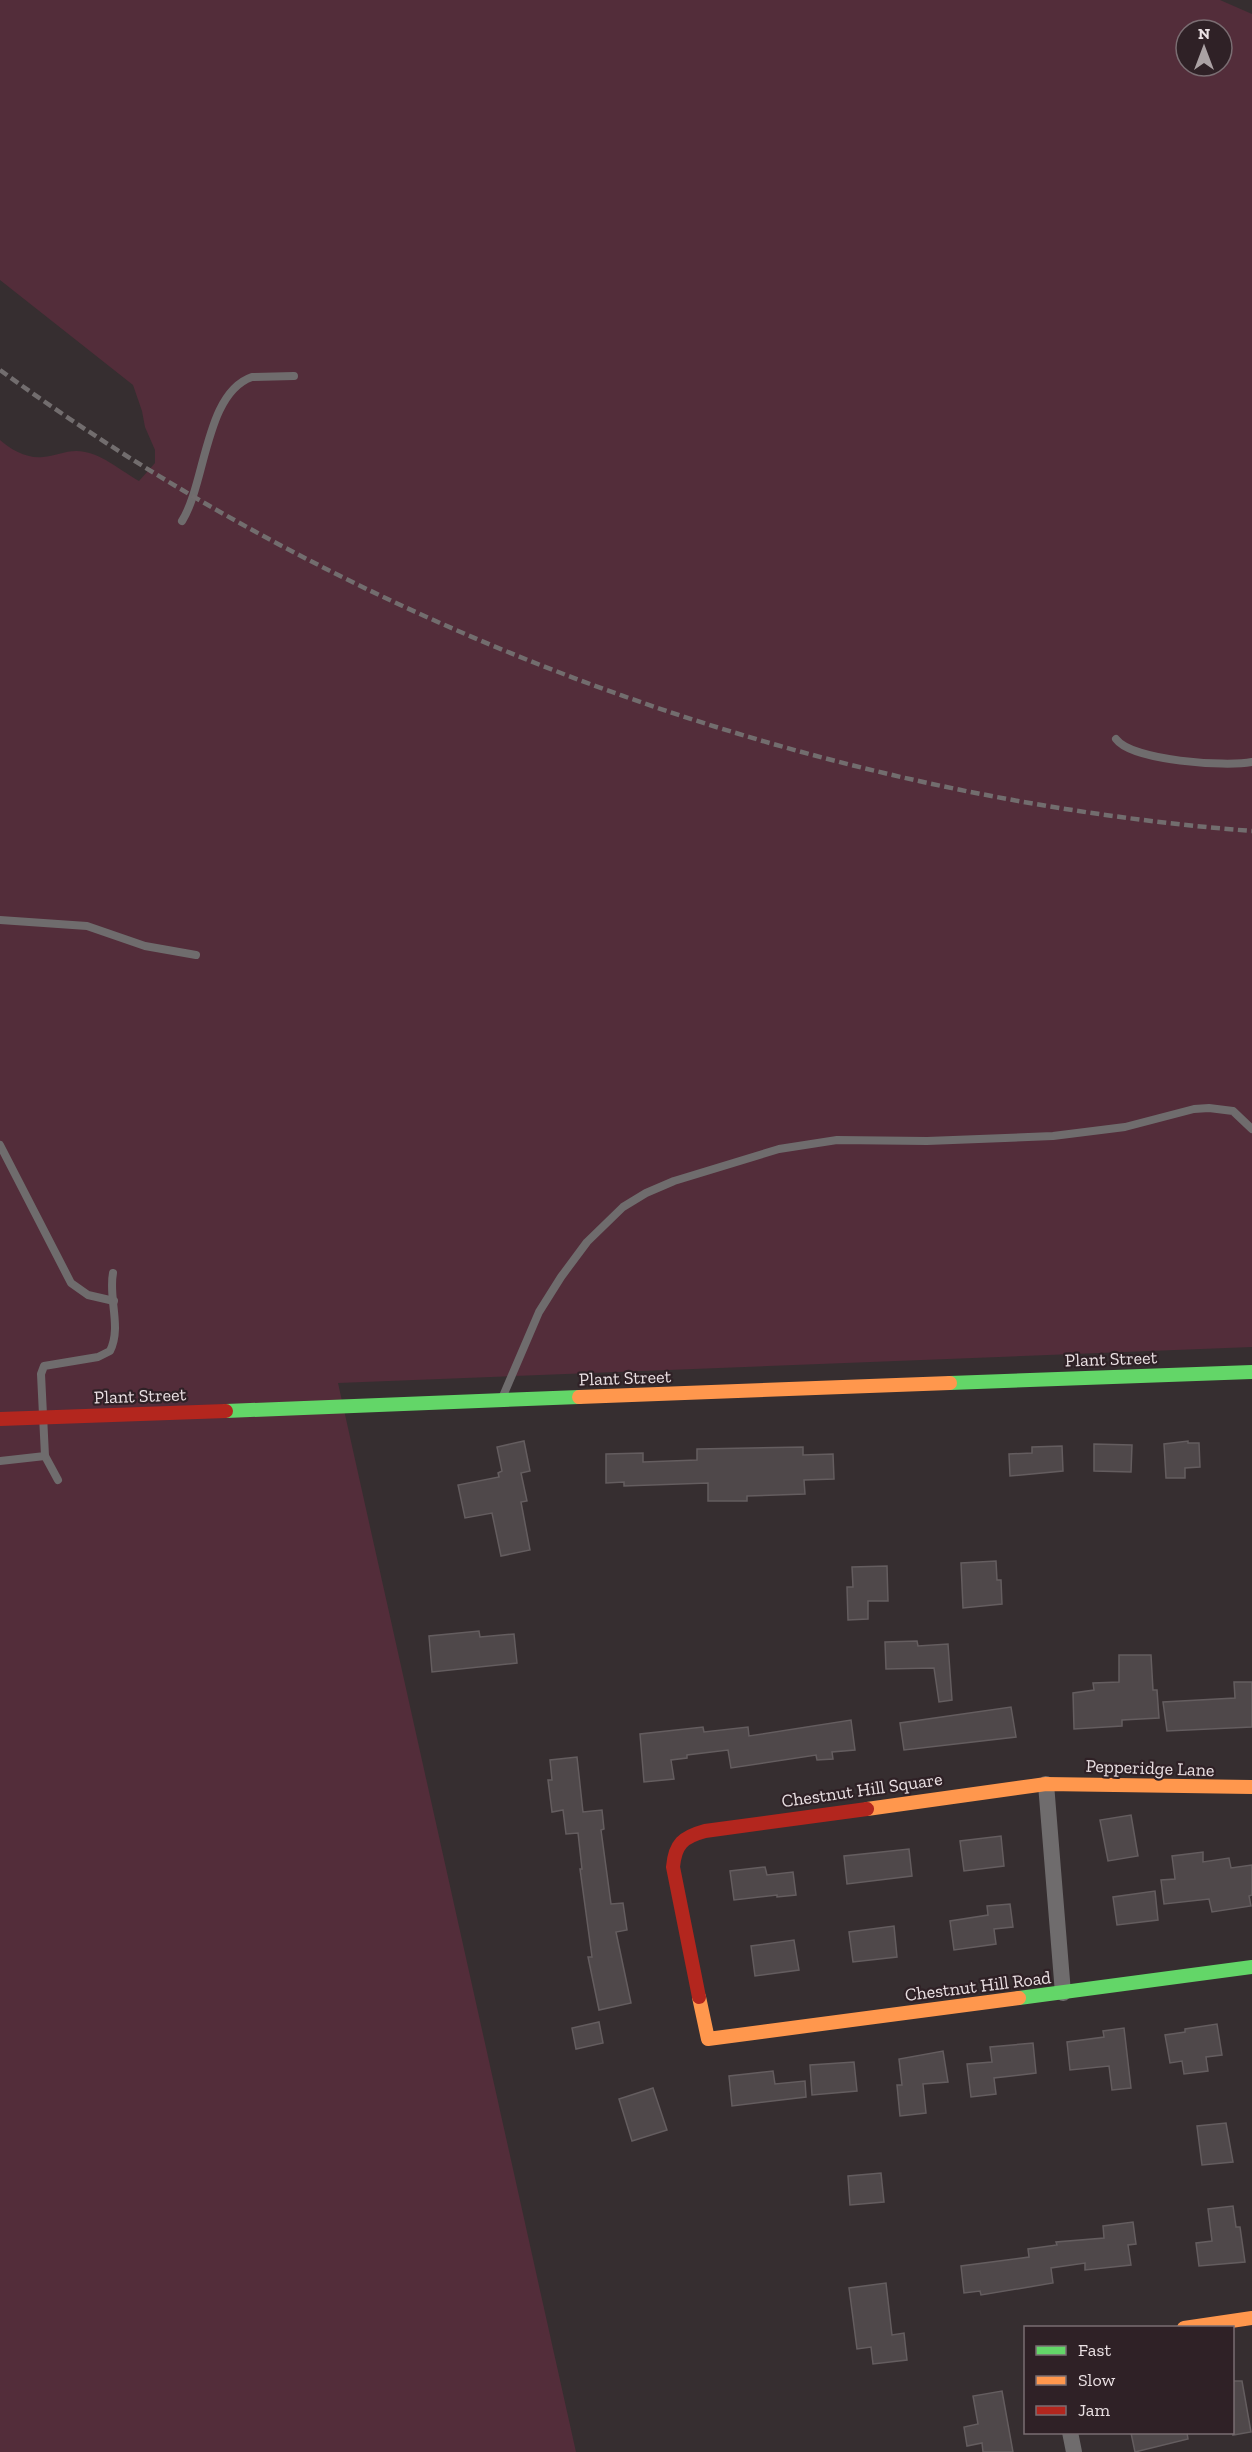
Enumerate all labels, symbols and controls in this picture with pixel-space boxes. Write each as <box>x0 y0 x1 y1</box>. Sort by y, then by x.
north arrow <box>1174 18 1234 78</box>
text: N <box>1198 24 1210 43</box>
street label: Plant Street <box>1064 1346 1158 1372</box>
street label: Plant Street <box>578 1365 672 1391</box>
street label: Plant Street <box>93 1383 187 1409</box>
street label: Pepperidge Lane <box>1085 1755 1215 1781</box>
street label: Chestnut Hill Square <box>780 1768 944 1812</box>
street label: Chestnut Hill Road <box>904 1966 1052 2006</box>
legend <box>1024 2326 1234 2434</box>
text: Fast <box>1078 2339 1111 2361</box>
text: Slow <box>1078 2369 1115 2391</box>
text: Jam <box>1078 2399 1110 2421</box>

